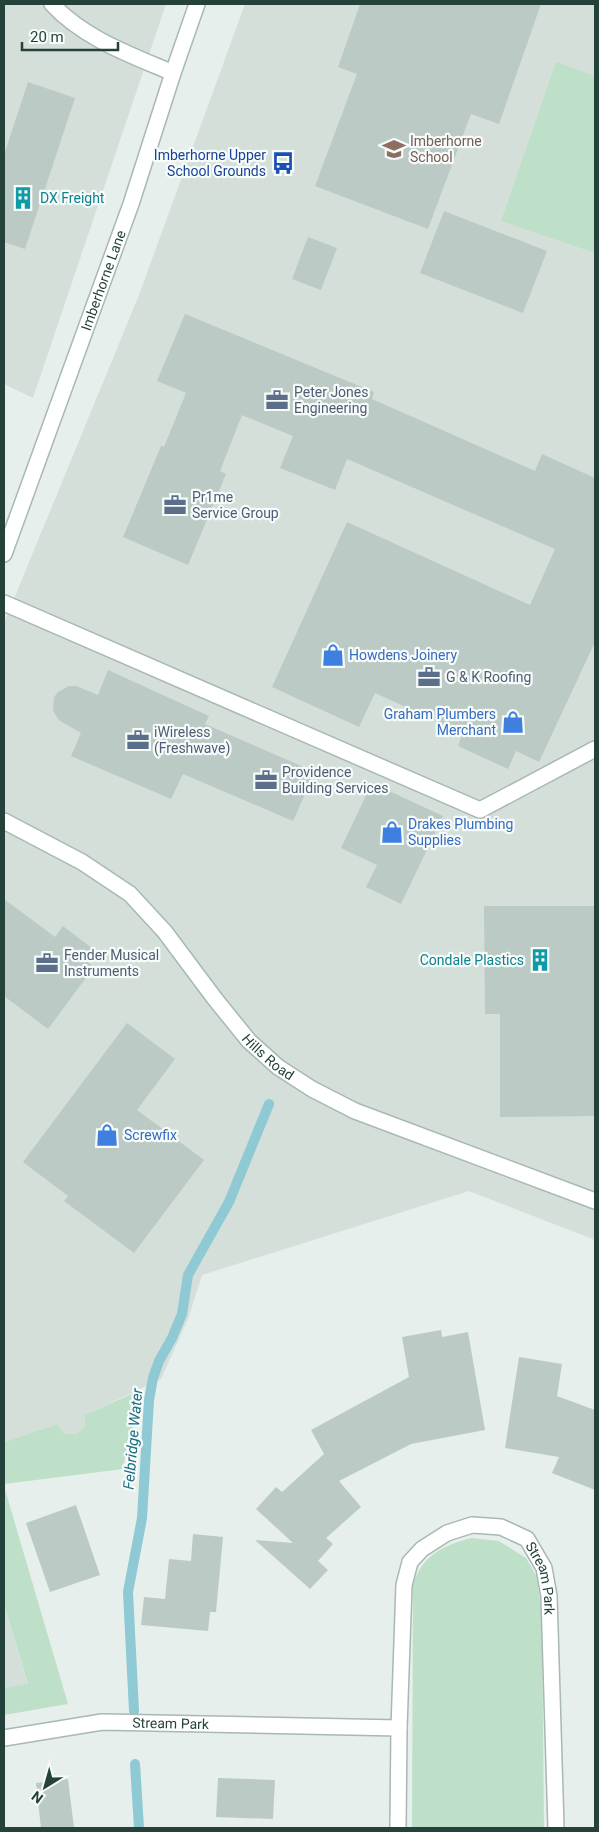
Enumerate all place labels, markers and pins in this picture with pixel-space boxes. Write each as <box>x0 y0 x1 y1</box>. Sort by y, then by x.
place label: Imberhorne School <box>410 133 482 165</box>
school or university icon: Imberhorne School <box>381 136 407 162</box>
place label: Imberhorne Upper School Grounds <box>154 147 266 179</box>
bus stop icon: Imberhorne Upper School Grounds <box>270 150 296 176</box>
building icon: DX Freight <box>10 185 36 211</box>
place label: DX Freight <box>40 190 105 206</box>
place label: Peter Jones Engineering <box>294 384 368 416</box>
office icon: Peter Jones Engineering <box>264 387 290 413</box>
place label: Pr1me Service Group <box>192 489 279 521</box>
office icon: Pr1me Service Group <box>162 492 188 518</box>
shop icon: Howdens Joinery <box>320 642 346 668</box>
place label: Howdens Joinery <box>349 647 457 663</box>
office icon: G & K Roofing <box>416 664 442 690</box>
place label: G & K Roofing <box>446 669 531 685</box>
place label: Graham Plumbers Merchant <box>384 706 496 738</box>
shop icon: Graham Plumbers Merchant <box>500 709 526 735</box>
place label: iWireless (Freshwave) <box>154 724 230 757</box>
office icon: iWireless (Freshwave) <box>125 727 151 753</box>
place label: Providence Building Services <box>282 764 388 796</box>
office icon: Providence Building Services <box>253 767 279 793</box>
place label: Drakes Plumbing Supplies <box>408 816 513 848</box>
shop icon: Drakes Plumbing Supplies <box>379 819 405 845</box>
place label: Fender Musical Instruments <box>64 947 159 979</box>
building icon: Condale Plastics <box>527 947 553 973</box>
office icon: Fender Musical Instruments <box>34 950 60 976</box>
place label: Condale Plastics <box>420 952 524 968</box>
shop icon: Screwfix <box>94 1122 120 1148</box>
place label: Screwfix <box>124 1127 177 1143</box>

